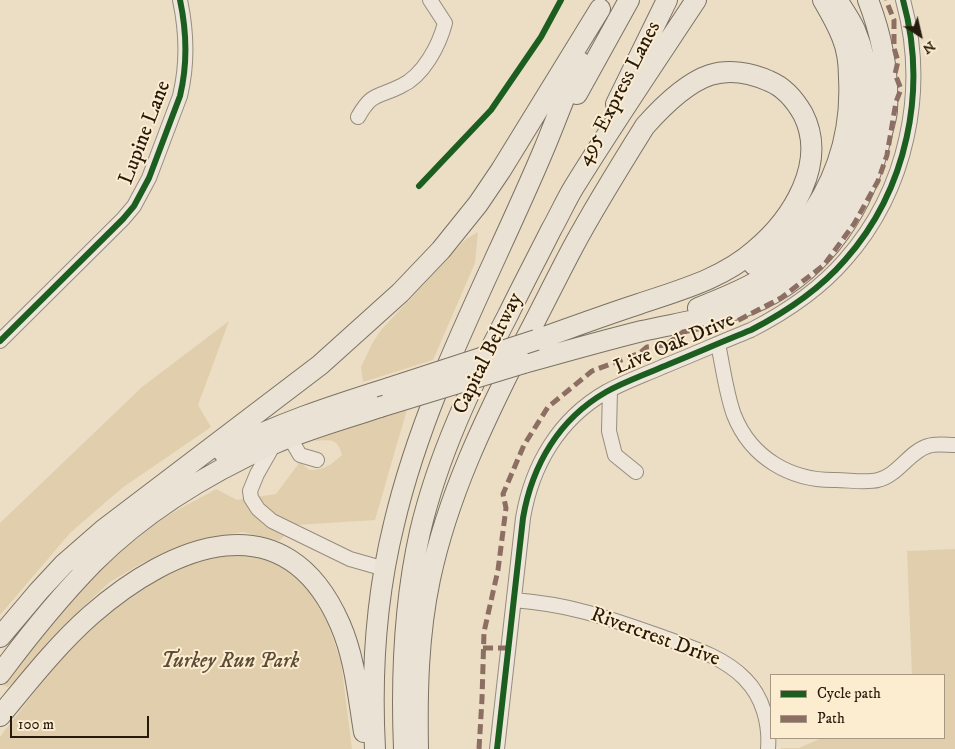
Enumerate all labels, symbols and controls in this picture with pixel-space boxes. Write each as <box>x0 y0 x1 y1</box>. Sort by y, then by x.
north arrow <box>895 10 945 60</box>
street label: 495 Express Lanes <box>573 18 667 170</box>
text: N <box>919 37 938 58</box>
street label: Lupine Lane <box>115 78 177 188</box>
street label: Capital Beltway <box>449 289 529 419</box>
street label: Live Oak Drive <box>611 308 739 382</box>
street label: Rivercrest Drive <box>587 603 723 673</box>
park label: Turkey Run Park <box>161 650 299 676</box>
legend <box>770 674 945 739</box>
text: Cycle path <box>817 684 881 703</box>
scale bar <box>12 706 151 738</box>
text: Path <box>817 709 845 728</box>
text: 100 m <box>18 715 54 734</box>

